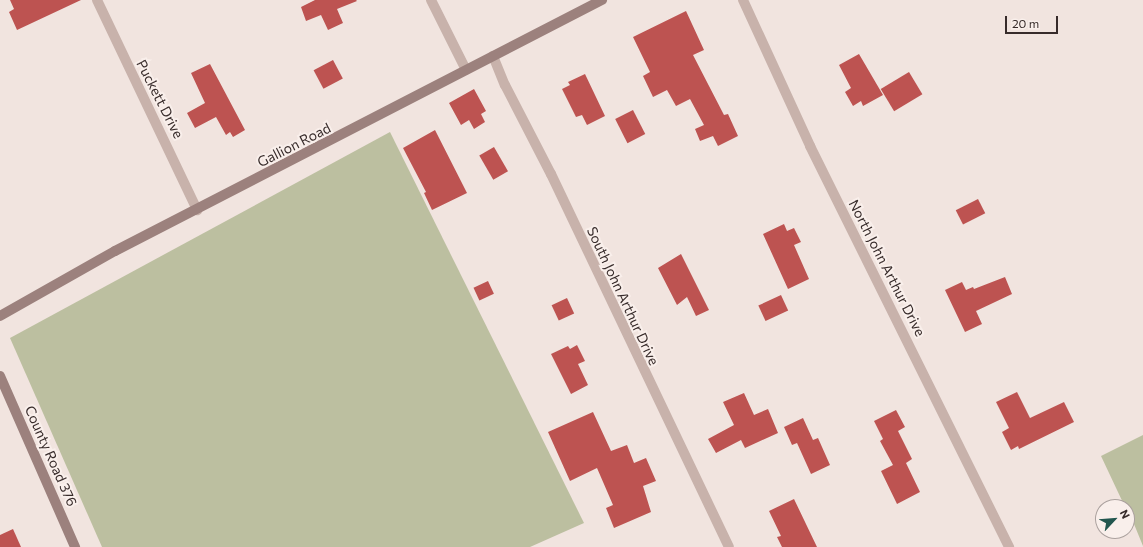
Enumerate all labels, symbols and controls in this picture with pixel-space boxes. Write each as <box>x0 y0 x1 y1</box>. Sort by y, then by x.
scale bar <box>1007 8 1060 34</box>
text: 20 m <box>1012 16 1039 30</box>
street label: Puckett Drive <box>133 57 187 141</box>
street label: Gallion Road <box>255 119 333 171</box>
street label: North John Arthur Drive <box>845 197 929 339</box>
street label: South John Arthur Drive <box>583 224 663 368</box>
street label: County Road 376 <box>21 403 81 509</box>
north arrow <box>1095 499 1135 539</box>
text: N <box>1118 507 1133 521</box>

